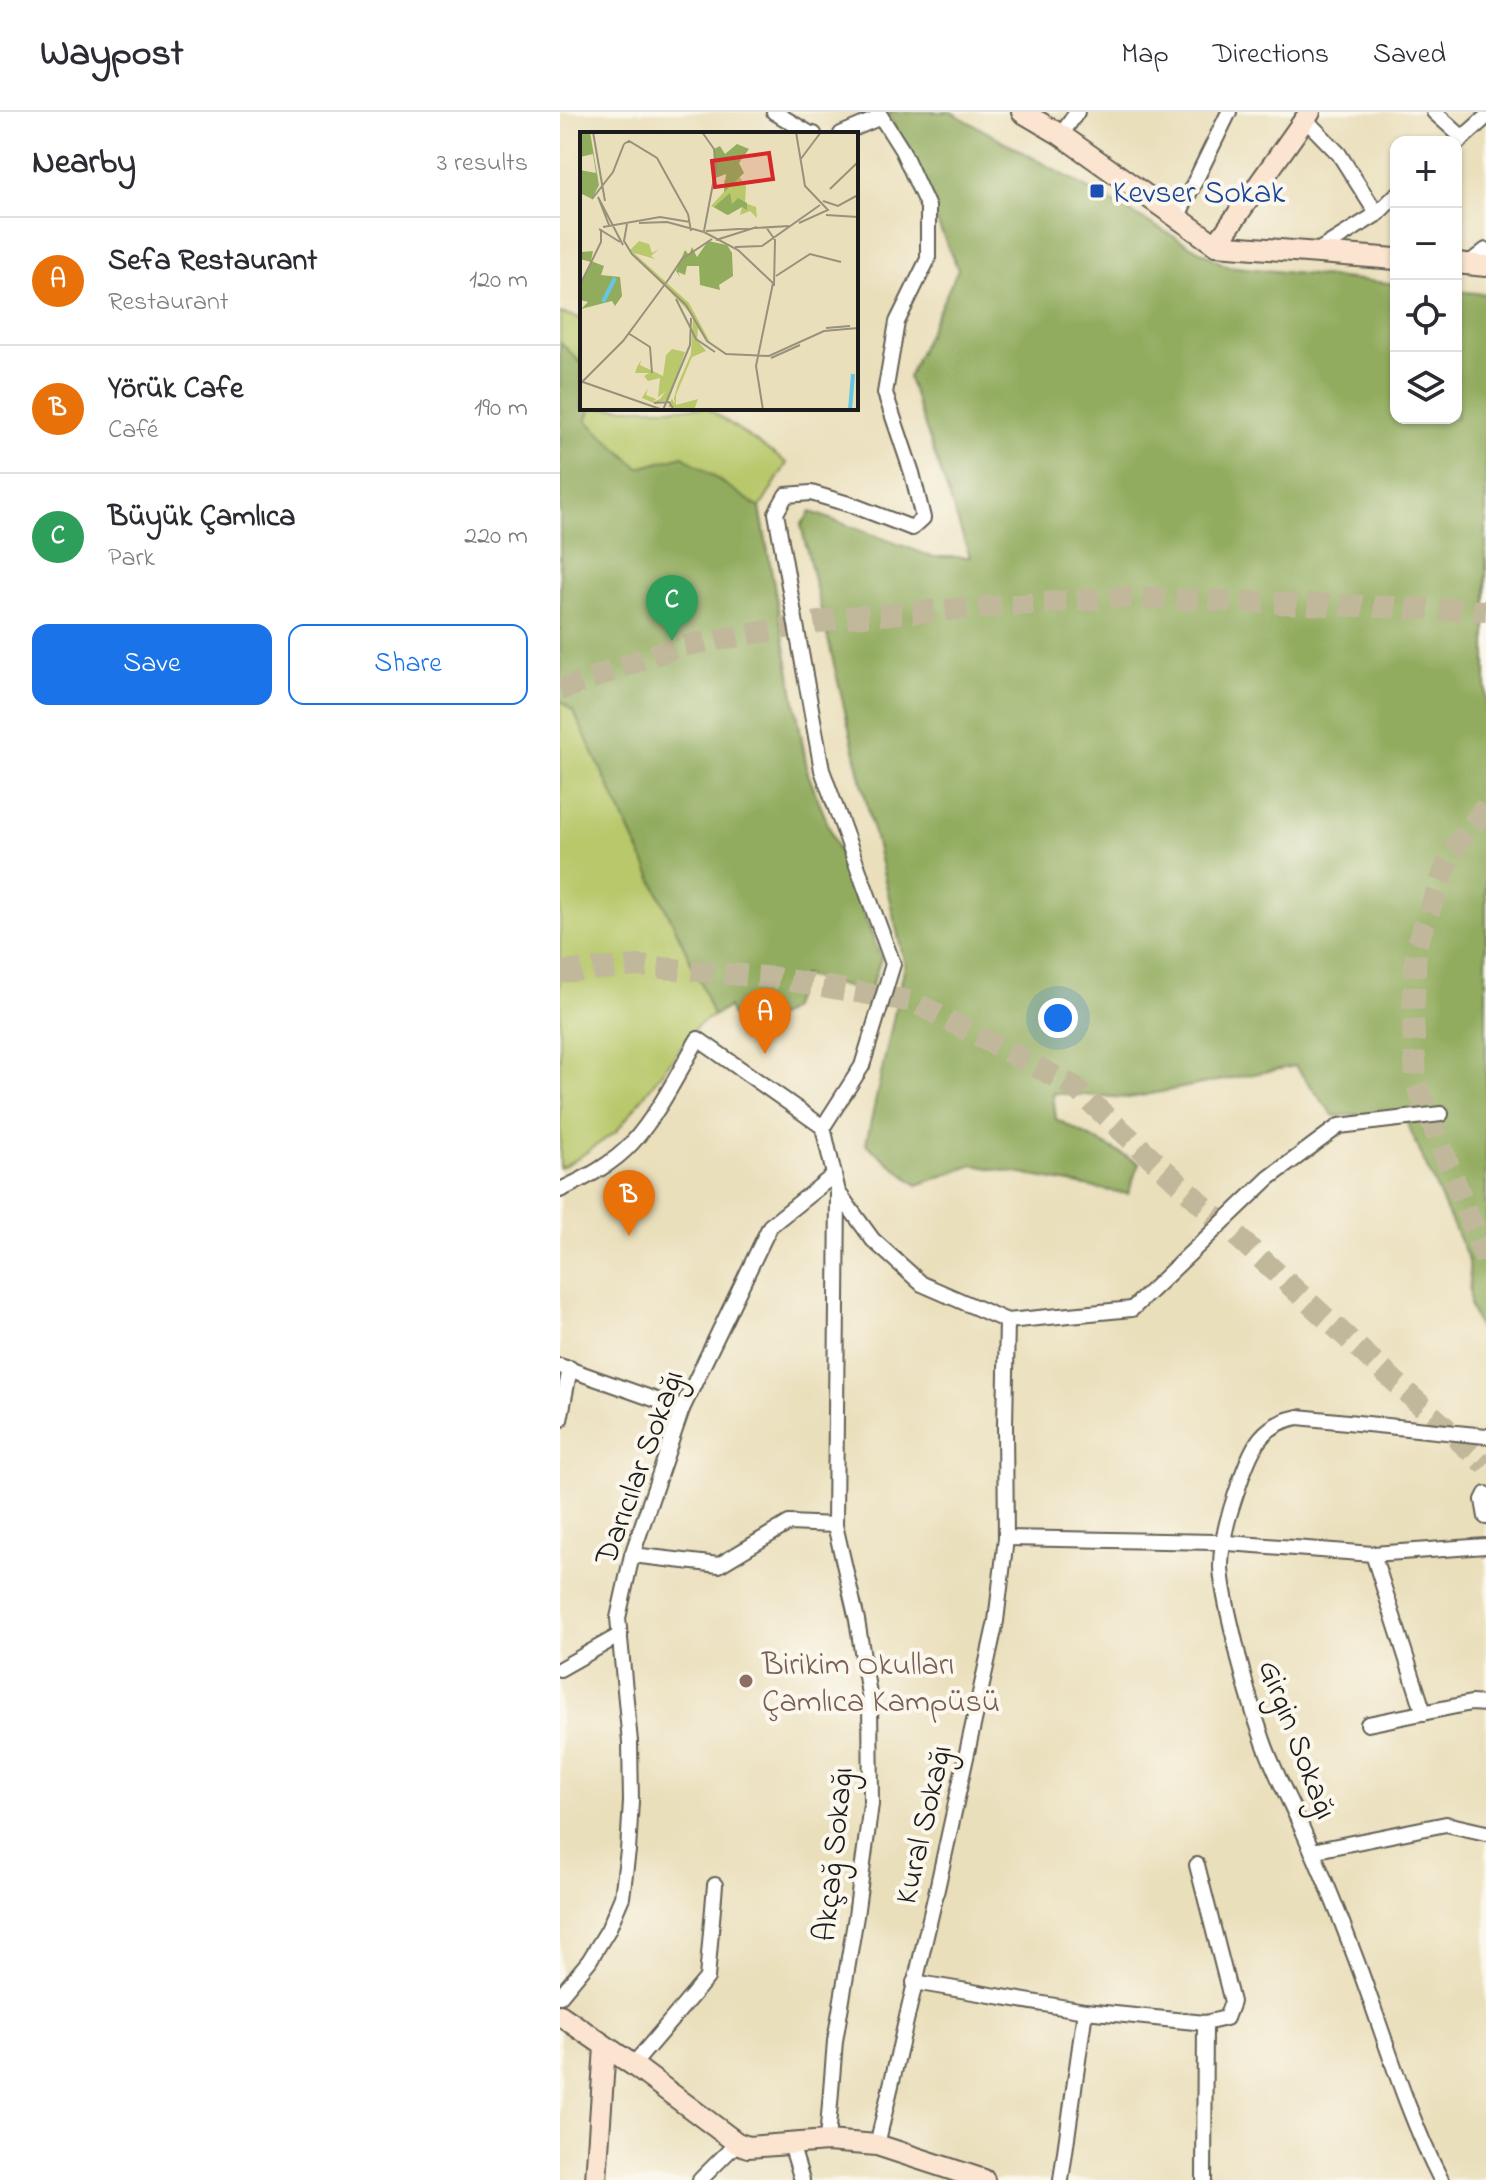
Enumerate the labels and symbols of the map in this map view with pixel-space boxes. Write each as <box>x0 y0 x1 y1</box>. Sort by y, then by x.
inset map <box>580 132 858 410</box>
place label: Kevser Sokak <box>1113 171 1286 218</box>
marker: Kevser Sokak <box>1088 182 1106 200</box>
pin: C <box>646 575 698 641</box>
pin: A <box>739 988 791 1054</box>
your location <box>1038 998 1078 1038</box>
pin: B <box>603 1170 655 1236</box>
street label: Darıcılar Sokağı <box>584 1364 699 1574</box>
place label: Birikim Okulları Çamlıca Kampüsü <box>761 1643 1000 1727</box>
street label: Girgin Sokağı <box>1243 1654 1348 1827</box>
marker: Birikim Okulları Çamlıca Kampüsü <box>737 1672 755 1690</box>
street label: Kural Sokağı <box>884 1741 968 1909</box>
street label: Akçağ Sokağı <box>803 1765 869 1944</box>

